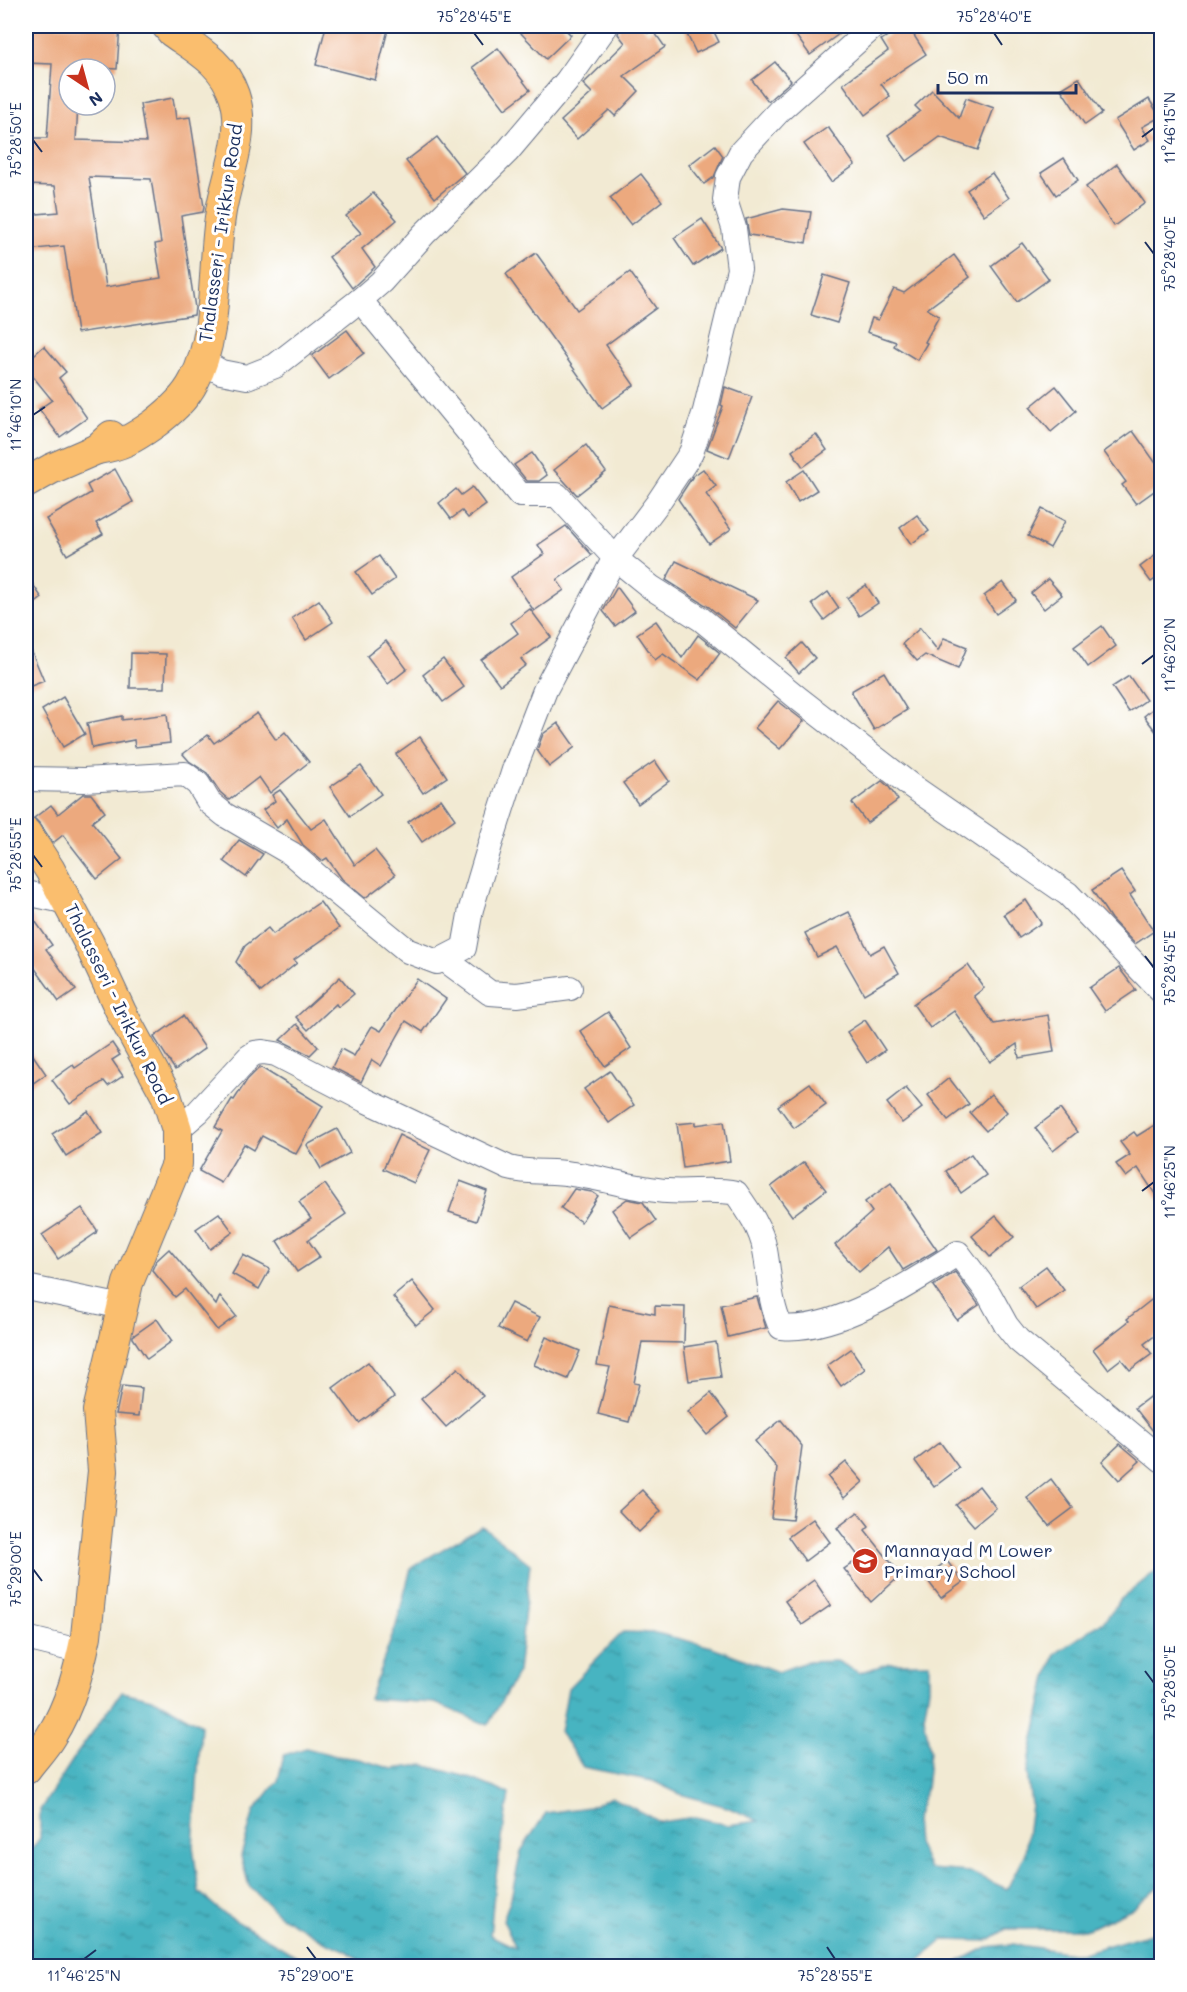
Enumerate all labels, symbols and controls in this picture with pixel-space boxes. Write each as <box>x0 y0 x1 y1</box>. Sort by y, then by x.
text: 75°28'45"E <box>436 6 512 26</box>
text: 75°28'40"E <box>956 6 1032 26</box>
north arrow <box>57 57 117 117</box>
scale bar <box>938 57 1076 95</box>
text: 50 m <box>947 65 989 89</box>
text: N <box>85 87 107 112</box>
text: 11°46'15"N <box>1159 92 1179 164</box>
text: 75°28'50"E <box>5 102 25 178</box>
street label: Thalasseri - Irikkur Road <box>193 122 247 344</box>
text: 75°28'40"E <box>1159 216 1179 292</box>
text: 11°46'10"N <box>5 379 25 451</box>
text: 11°46'20"N <box>1159 618 1179 692</box>
text: 75°28'55"E <box>5 817 25 893</box>
street label: Thalasseri - Irikkur Road <box>60 899 178 1108</box>
text: 75°28'45"E <box>1159 930 1179 1006</box>
text: 11°46'25"N <box>1159 1145 1179 1219</box>
text: 75°29'00"E <box>5 1531 25 1607</box>
place label: Mannayad M Lower Primary School <box>884 1538 1053 1583</box>
school or university icon: Mannayad M Lower Primary School <box>850 1546 880 1576</box>
text: 75°28'50"E <box>1159 1645 1179 1721</box>
text: 11°46'25"N <box>47 1965 121 1985</box>
text: 75°29'00"E <box>278 1965 354 1985</box>
text: 75°28'55"E <box>798 1965 873 1985</box>

